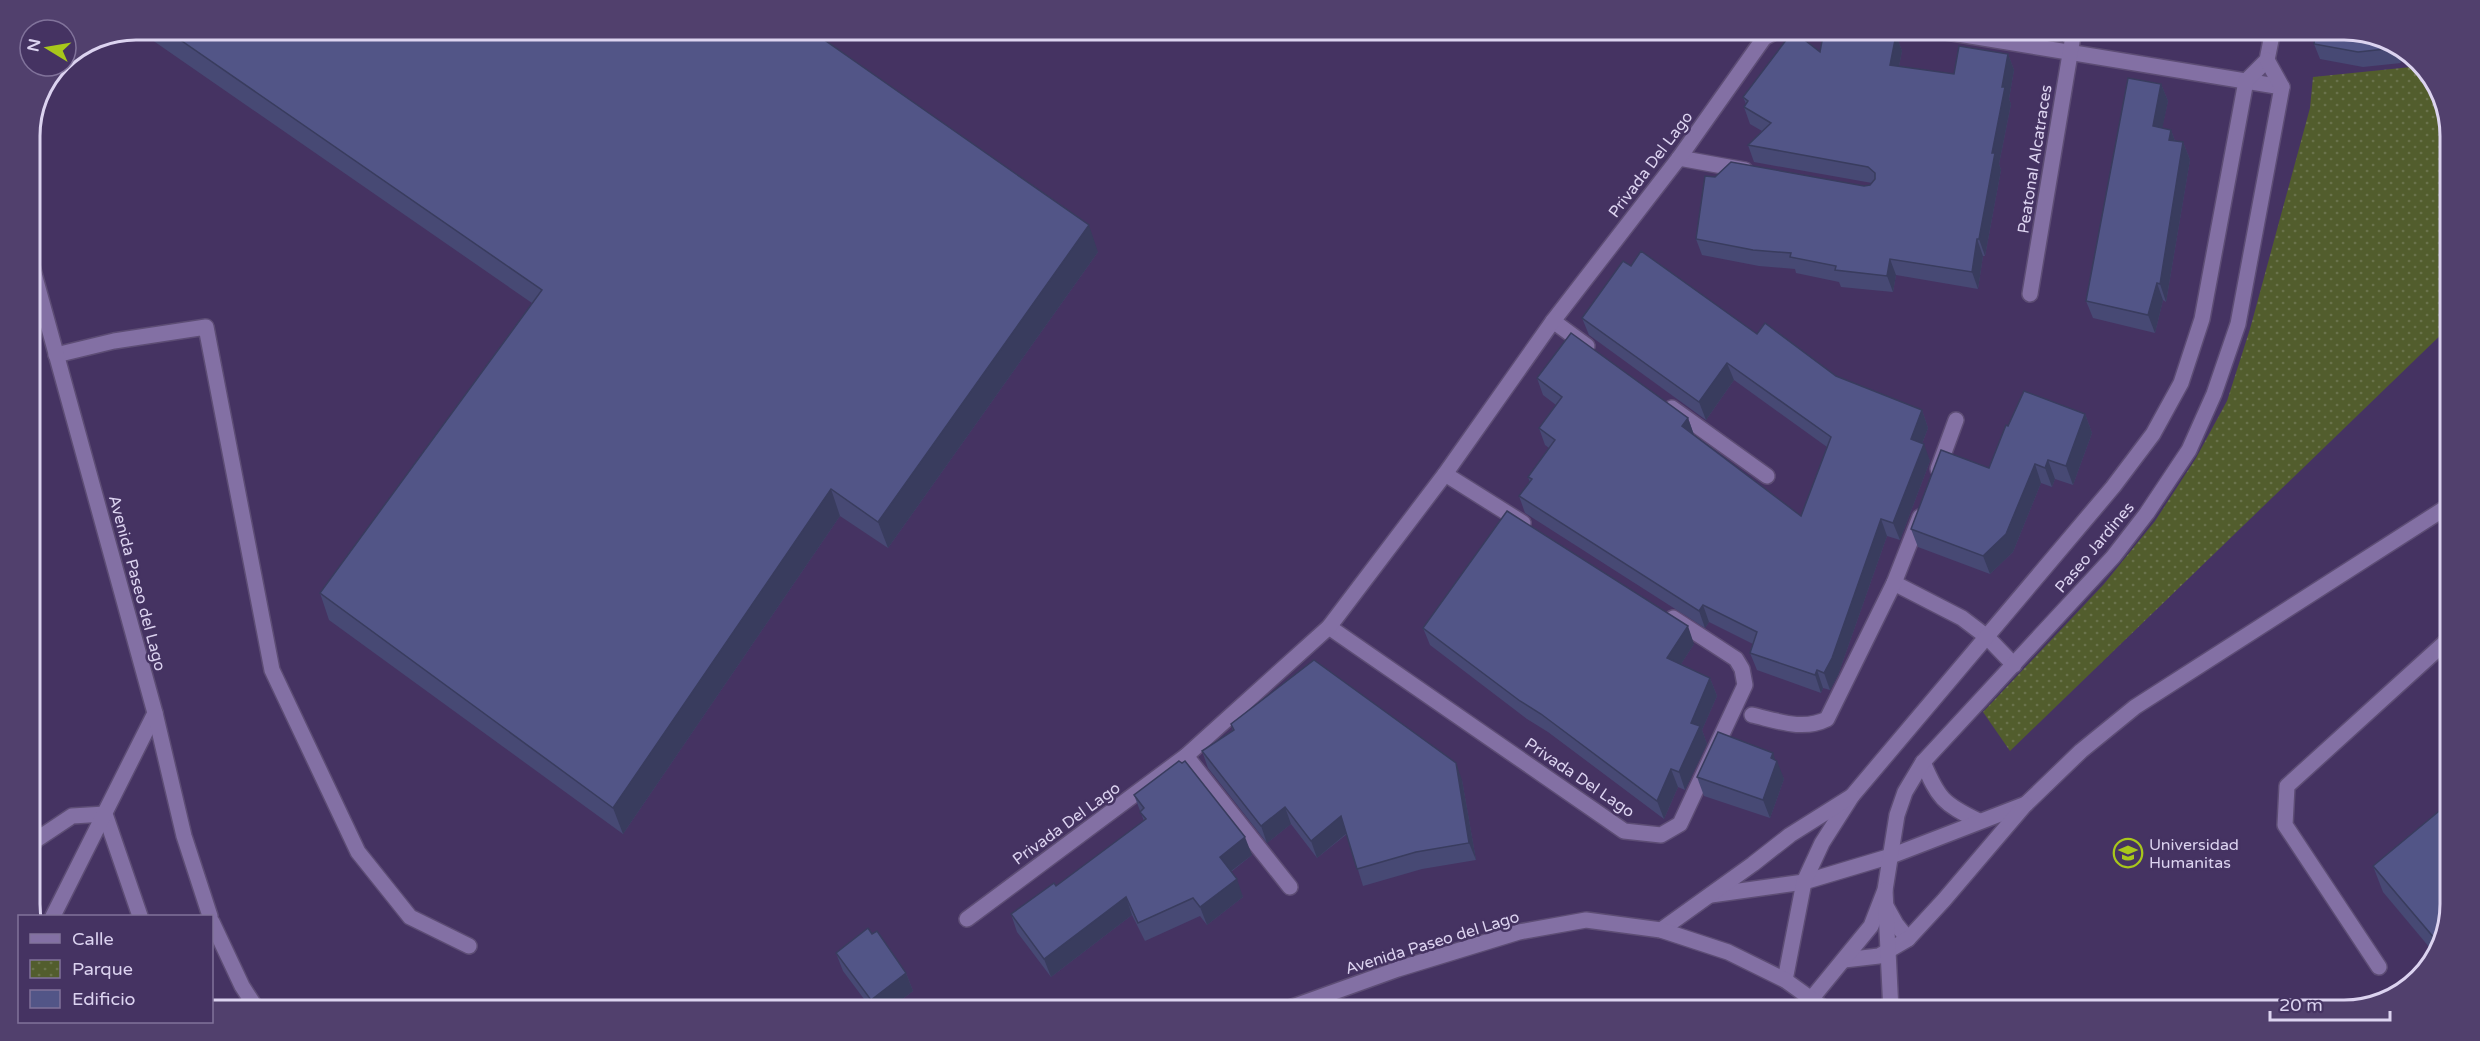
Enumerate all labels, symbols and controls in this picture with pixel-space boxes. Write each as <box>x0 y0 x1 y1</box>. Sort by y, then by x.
north arrow <box>18 18 78 78</box>
text: N <box>23 37 45 54</box>
street label: Peatonal Alcatraces <box>2013 83 2057 235</box>
street label: Privada Del Lago <box>1604 107 1697 222</box>
street label: Avenida Paseo del Lago <box>104 493 170 673</box>
street label: Paseo Jardines <box>2051 498 2139 597</box>
street label: Privada Del Lago <box>1521 734 1638 822</box>
street label: Privada Del Lago <box>1009 778 1124 870</box>
place label: Universidad Humanitas <box>2149 835 2239 873</box>
school or university icon: Universidad Humanitas <box>2112 837 2144 869</box>
street label: Avenida Paseo del Lago <box>1343 907 1522 979</box>
legend <box>18 915 213 1023</box>
text: Calle <box>72 928 114 950</box>
text: Parque <box>72 958 133 980</box>
scale bar <box>2270 984 2390 1022</box>
text: Edificio <box>72 988 136 1010</box>
text: 20 m <box>2279 994 2323 1016</box>

